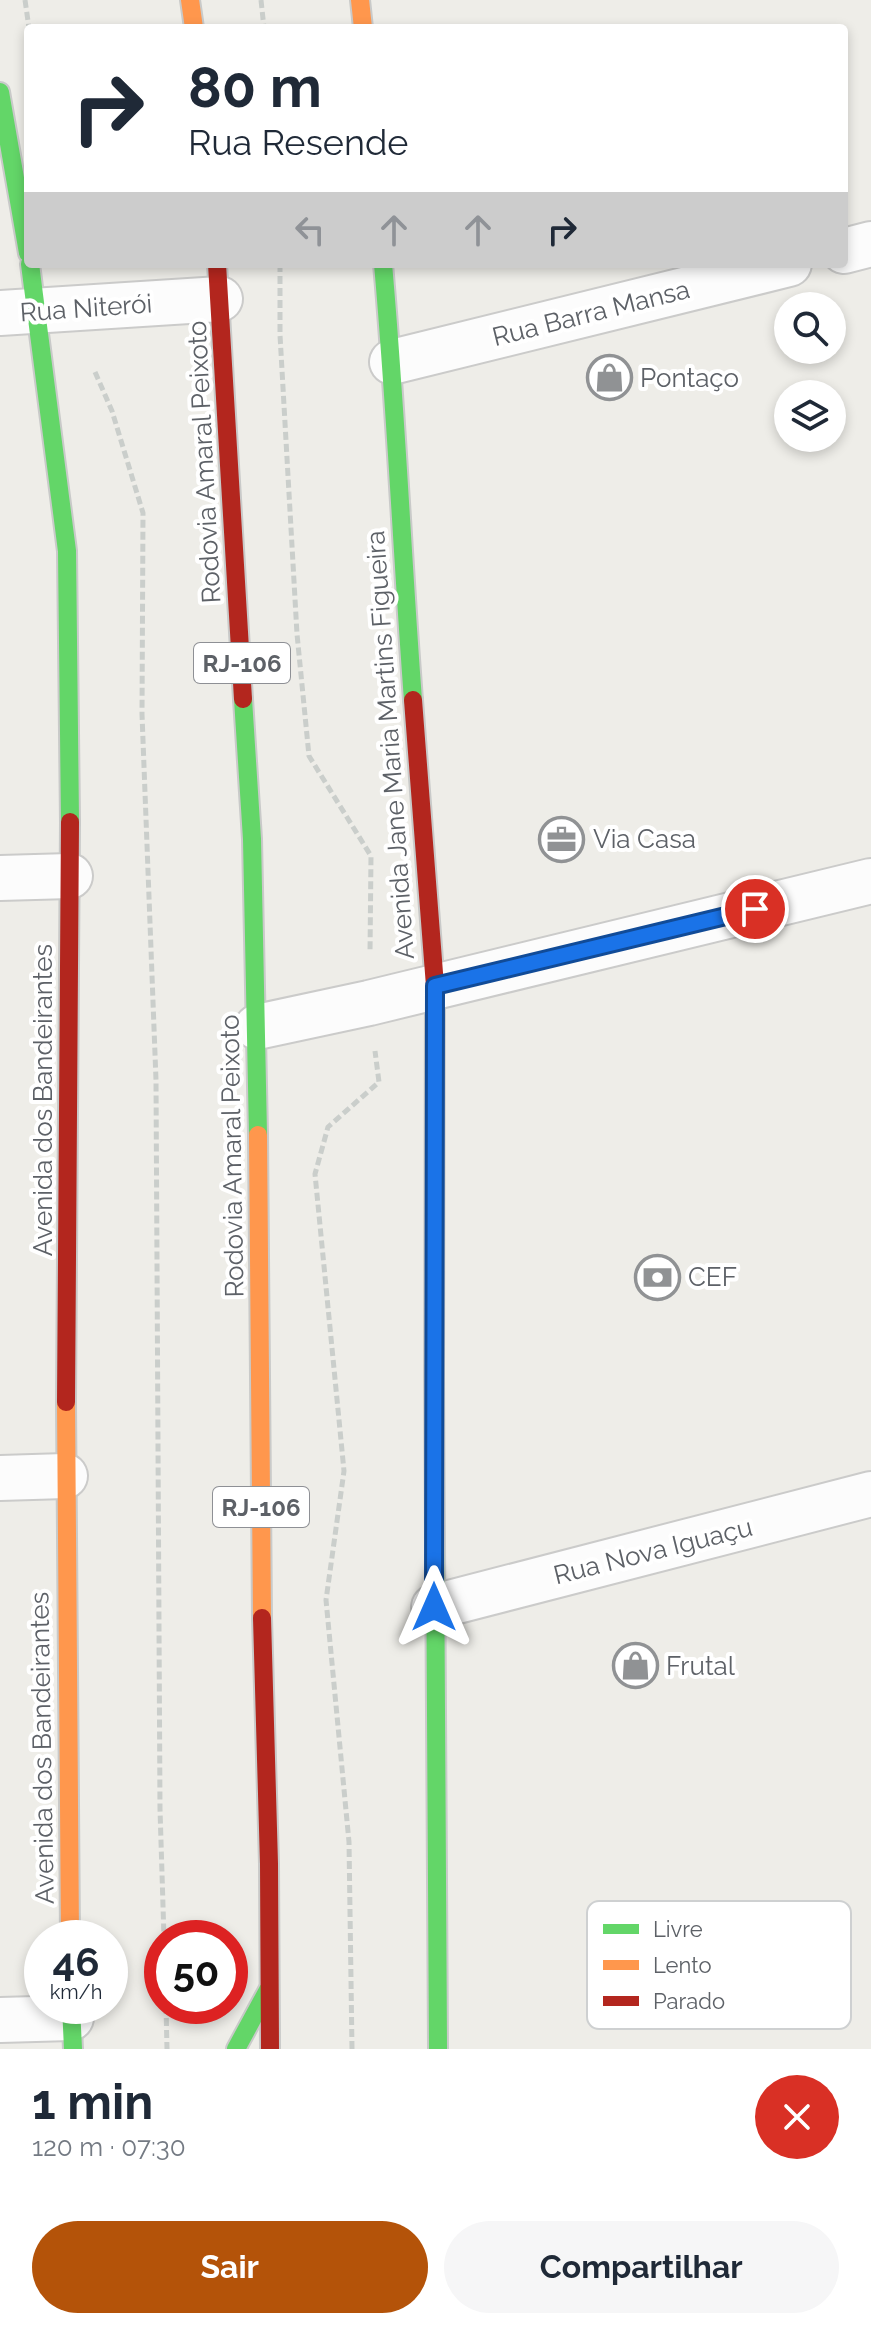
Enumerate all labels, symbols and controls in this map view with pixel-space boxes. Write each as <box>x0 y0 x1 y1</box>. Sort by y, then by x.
text: 80 m <box>188 54 322 120</box>
icon: right <box>56 56 160 160</box>
text: Rua Resende <box>188 121 409 163</box>
icon: left <box>288 208 332 252</box>
icon: ahead <box>372 208 416 252</box>
icon: ahead <box>456 208 500 252</box>
icon: right <box>540 208 584 252</box>
street label: Rua Barra Mansa <box>489 274 693 352</box>
street label: Rua Niterói <box>19 288 153 328</box>
map controls <box>774 292 846 452</box>
button: search <box>774 292 846 364</box>
street label: Rodovia Amaral Peixoto <box>182 320 226 604</box>
shop icon: Pontaço <box>585 354 633 402</box>
place label: Pontaço <box>640 363 739 393</box>
button: layers <box>774 380 846 452</box>
street label: Avenida Jane Maria Martins Figueira <box>360 530 420 960</box>
road number: RJ-106 <box>194 643 290 683</box>
office icon: Via Casa <box>538 815 586 863</box>
place label: Via Casa <box>593 824 696 854</box>
pin <box>721 875 789 943</box>
icon: arrive <box>733 887 777 931</box>
street label: Avenida dos Bandeirantes <box>28 944 58 1256</box>
street label: Rodovia Amaral Peixoto <box>215 1014 249 1298</box>
bank icon: CEF <box>633 1253 681 1301</box>
place label: CEF <box>688 1262 737 1292</box>
road number: RJ-106 <box>213 1487 309 1527</box>
street label: Rua Nova Iguaçu <box>550 1512 756 1590</box>
position arrow <box>392 1565 476 1649</box>
street label: Avenida dos Bandeirantes <box>24 1592 60 1904</box>
shop icon: Frutal <box>611 1642 659 1690</box>
place label: Frutal <box>666 1651 736 1681</box>
legend <box>587 1901 851 2029</box>
text: Livre <box>653 1916 703 1942</box>
speed limit sign: 50 <box>144 1920 248 2024</box>
text: 46 <box>52 1938 100 1985</box>
text: Lento <box>653 1952 711 1978</box>
text: km/h <box>50 1980 102 2004</box>
text: Parado <box>653 1988 725 2014</box>
text: 1 min <box>32 2074 153 2130</box>
button: close <box>755 2075 839 2159</box>
text: 120 m · 07:30 <box>32 2132 186 2162</box>
button: Sair <box>32 2221 428 2313</box>
button: Compartilhar <box>444 2221 839 2313</box>

